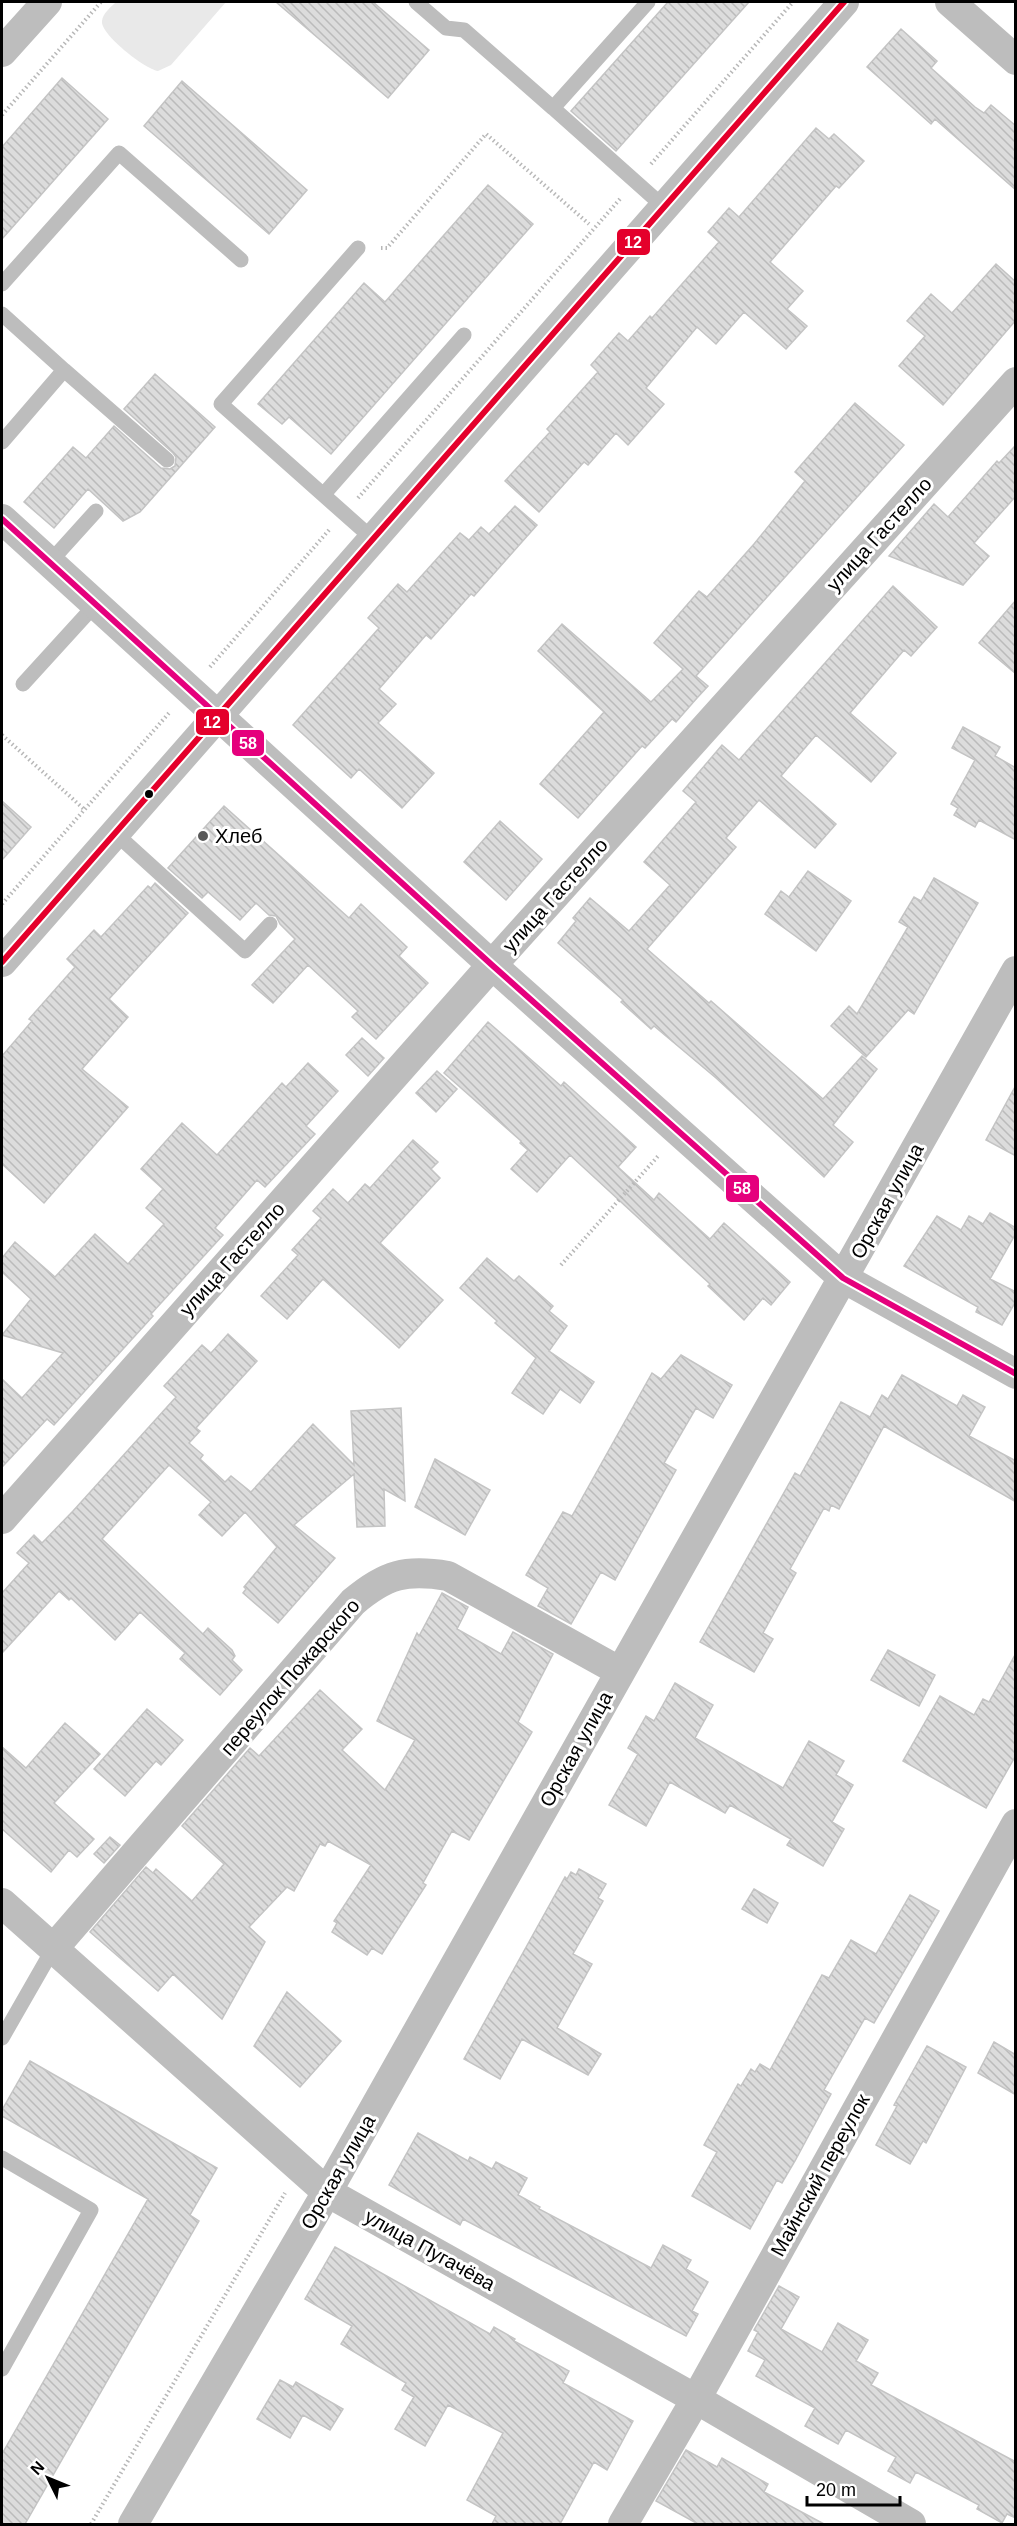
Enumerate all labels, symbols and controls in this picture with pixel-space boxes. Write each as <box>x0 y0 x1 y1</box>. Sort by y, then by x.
line badge: 12 <box>616 228 651 256</box>
text: 12 <box>624 234 642 251</box>
street label: улица Гастелло <box>822 473 936 595</box>
line badge: 12 <box>195 708 230 736</box>
text: 12 <box>203 714 221 731</box>
line badge: 58 <box>231 729 265 757</box>
text: 58 <box>239 735 257 752</box>
unlabelled marker <box>143 788 155 800</box>
place label: Хлеб <box>215 825 262 847</box>
marker: Хлеб <box>196 829 210 843</box>
street label: улица Гастелло <box>498 834 612 956</box>
street label: Орская улица <box>846 1139 928 1262</box>
line badge: 58 <box>725 1174 760 1203</box>
text: 58 <box>733 1180 751 1197</box>
street label: улица Гастелло <box>175 1198 289 1320</box>
street label: переулок Пожарского <box>216 1594 364 1760</box>
street label: Орская улица <box>535 1687 617 1810</box>
street label: Майнский переулок <box>766 2090 874 2260</box>
street label: Орская улица <box>296 2110 380 2233</box>
street label: улица Пугачёва <box>361 2205 500 2295</box>
north arrow <box>18 2448 78 2508</box>
text: N <box>27 2458 48 2478</box>
scale bar <box>807 2469 900 2507</box>
text: 20 m <box>816 2480 856 2500</box>

